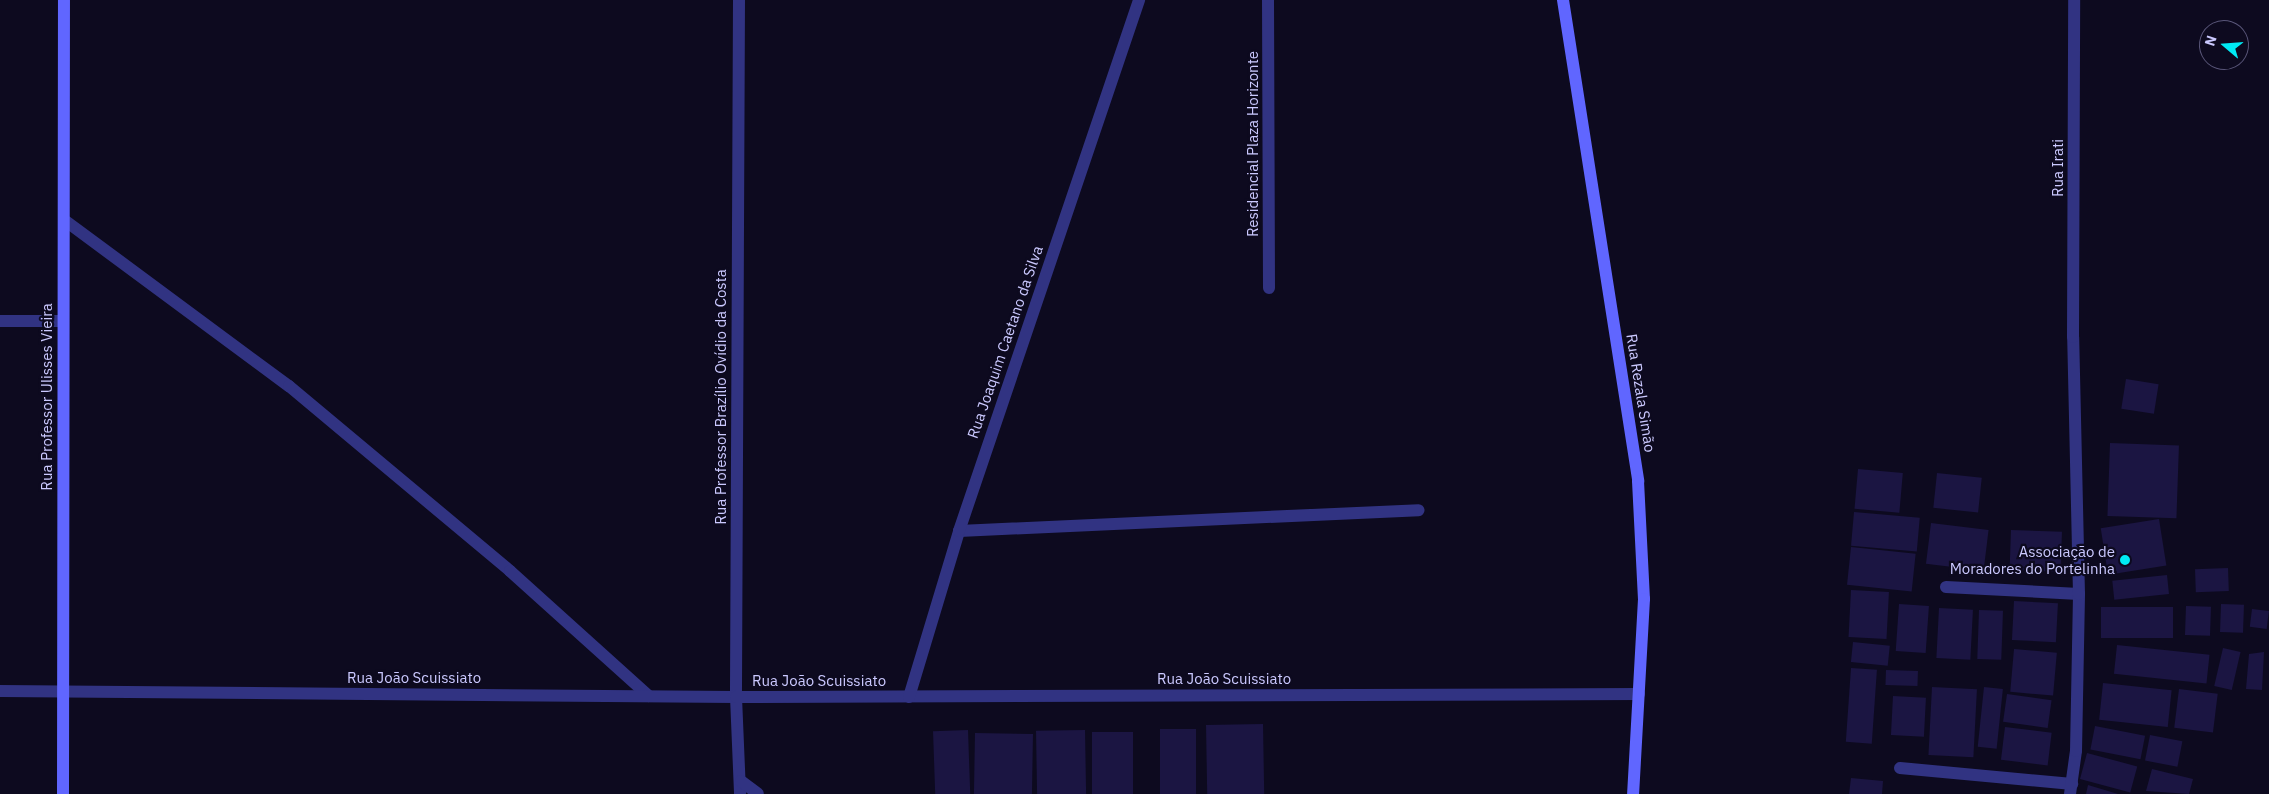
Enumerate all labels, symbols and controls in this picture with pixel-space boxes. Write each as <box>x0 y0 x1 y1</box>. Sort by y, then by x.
north arrow <box>2199 20 2249 70</box>
text: N <box>2201 33 2221 48</box>
street label: Residencial Plaza Horizonte <box>1244 51 1262 237</box>
street label: Rua Irati <box>2049 139 2067 197</box>
street label: Rua Joaquim Caetano da Silva <box>964 243 1046 441</box>
street label: Rua Professor Brazílio Ovídio da Costa <box>712 269 730 525</box>
street label: Rua Professor Ulisses Vieira <box>38 303 56 491</box>
street label: Rua Rezala Simão <box>1623 332 1659 454</box>
place label: Associação de Moradores do Portelinha <box>1950 542 2115 577</box>
marker: Associação de Moradores do Portelinha <box>2119 554 2131 566</box>
street label: Rua João Scuissiato <box>347 669 481 687</box>
street label: Rua João Scuissiato <box>1157 670 1291 688</box>
street label: Rua João Scuissiato <box>752 672 886 690</box>

